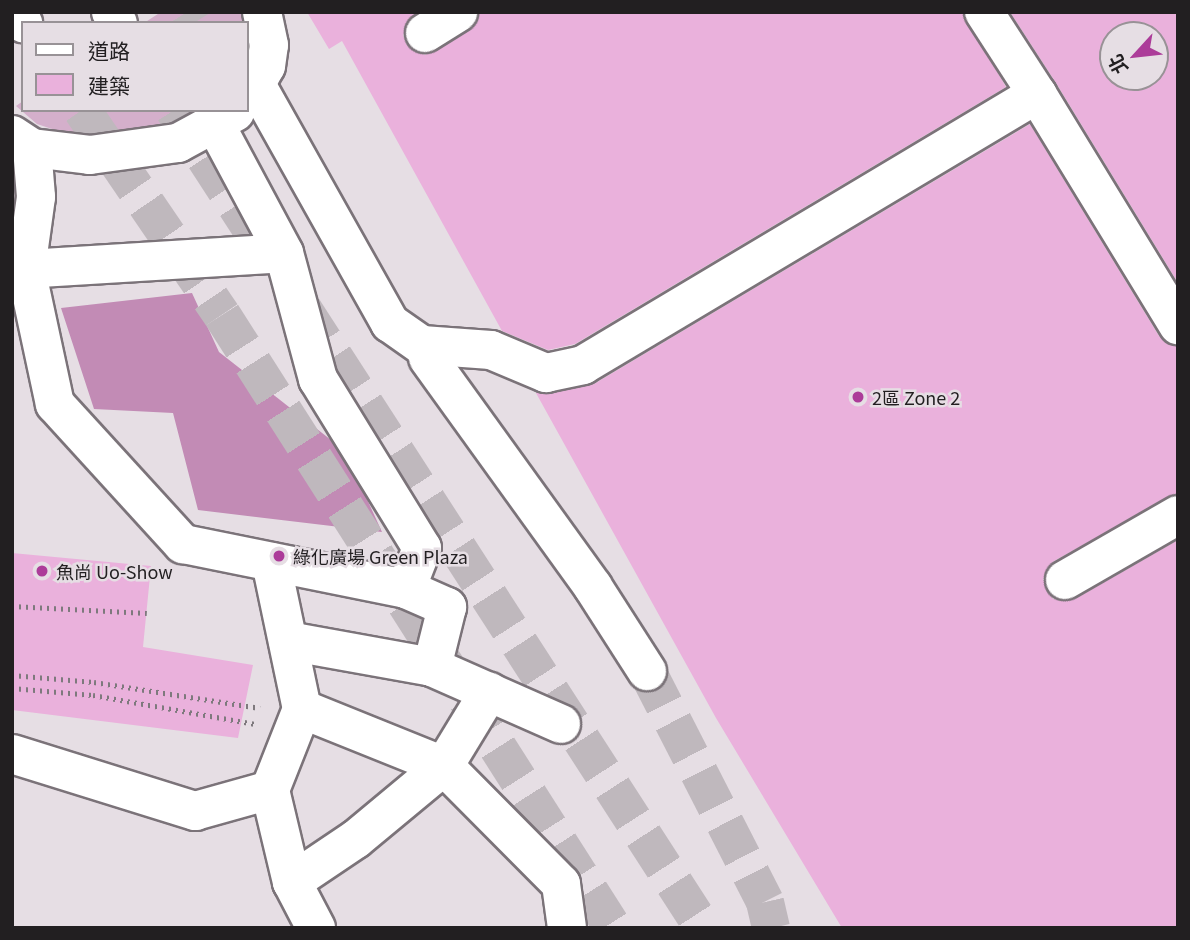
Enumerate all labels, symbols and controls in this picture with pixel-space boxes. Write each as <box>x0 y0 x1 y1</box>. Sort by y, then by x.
legend <box>21 21 248 112</box>
north arrow <box>1099 21 1169 91</box>
text: 道路 <box>88 35 130 65</box>
text: 北 <box>1100 50 1133 79</box>
text: 建築 <box>88 70 130 100</box>
place label: 2區 Zone 2 <box>872 386 960 408</box>
marker: 2區 Zone 2 <box>850 389 866 405</box>
place label: 綠化廣場 Green Plaza <box>293 545 468 567</box>
marker: 綠化廣場 Green Plaza <box>271 548 287 564</box>
place label: 魚尚 Uo-Show <box>56 560 173 582</box>
marker: 魚尚 Uo-Show <box>34 563 50 579</box>

